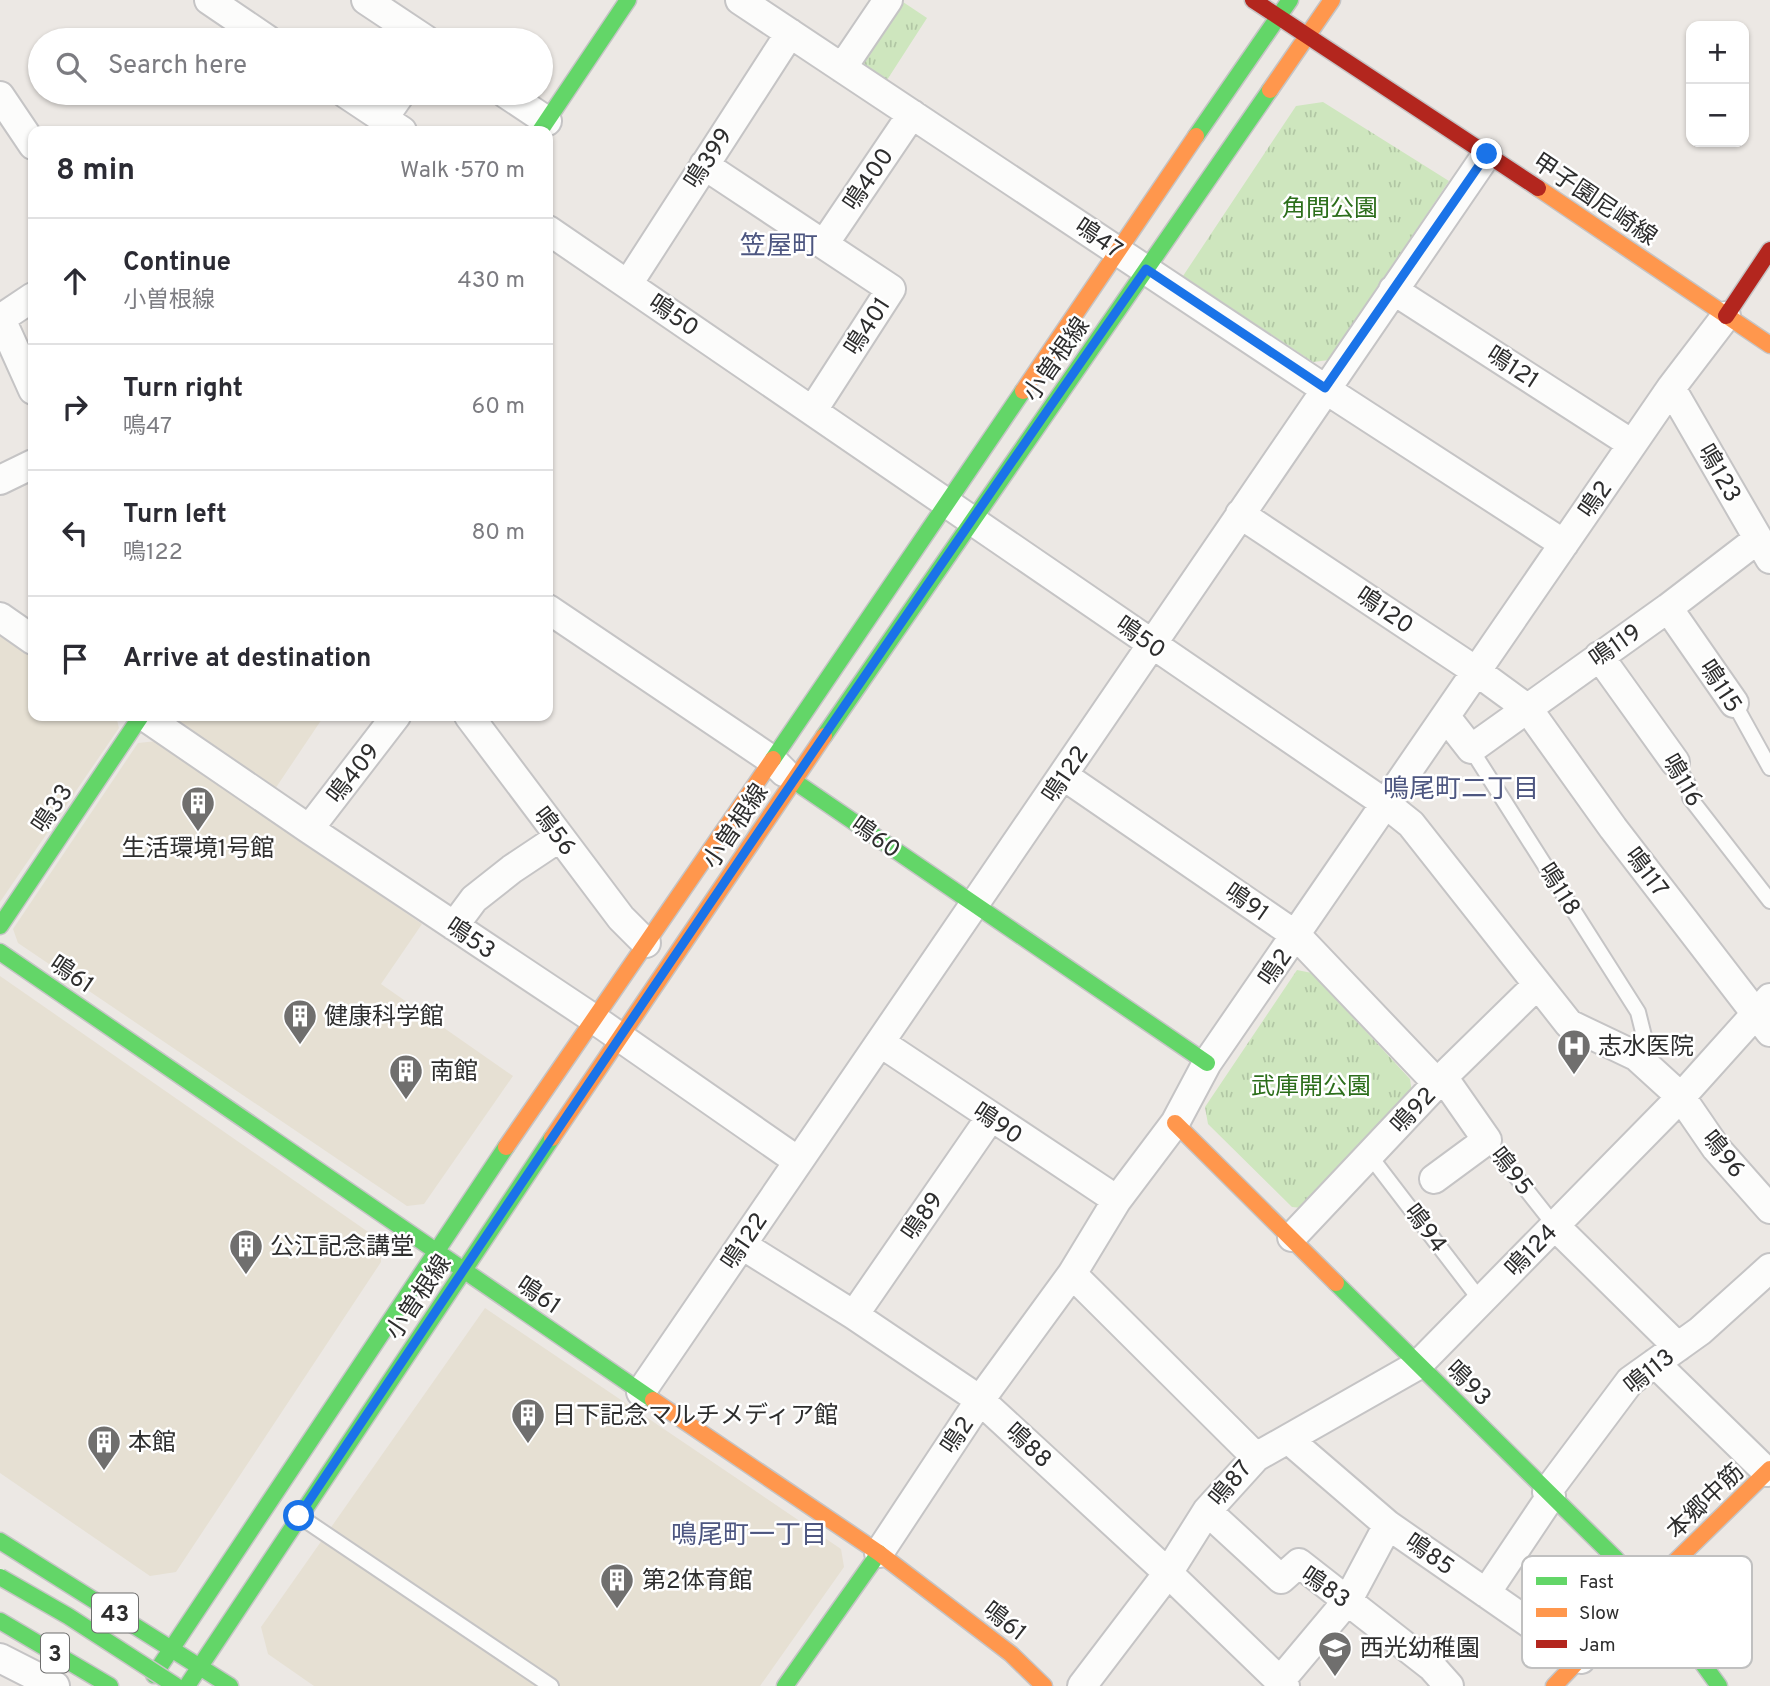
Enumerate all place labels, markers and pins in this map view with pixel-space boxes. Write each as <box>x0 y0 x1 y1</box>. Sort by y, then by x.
building icon: 生活環境1号館 <box>179 784 217 833</box>
place label: 生活環境1号館 <box>122 835 274 865</box>
building icon: 健康科学館 <box>281 997 319 1046</box>
place label: 健康科学館 <box>324 1003 444 1033</box>
hospital icon: 志水医院 <box>1555 1027 1593 1076</box>
place label: 志水医院 <box>1598 1033 1694 1063</box>
building icon: 南館 <box>387 1052 425 1101</box>
place label: 南館 <box>430 1058 478 1088</box>
building icon: 公江記念講堂 <box>227 1227 265 1276</box>
place label: 公江記念講堂 <box>270 1233 414 1263</box>
building icon: 日下記念マルチメディア館 <box>509 1396 547 1445</box>
place label: 日下記念マルチメディア館 <box>552 1402 838 1432</box>
building icon: 本館 <box>85 1423 123 1472</box>
place label: 本館 <box>128 1429 176 1459</box>
building icon: 第2体育館 <box>598 1561 636 1610</box>
place label: 第2体育館 <box>642 1567 753 1597</box>
school or university icon: 西光幼稚園 <box>1316 1629 1354 1678</box>
place label: 西光幼稚園 <box>1360 1635 1480 1665</box>

